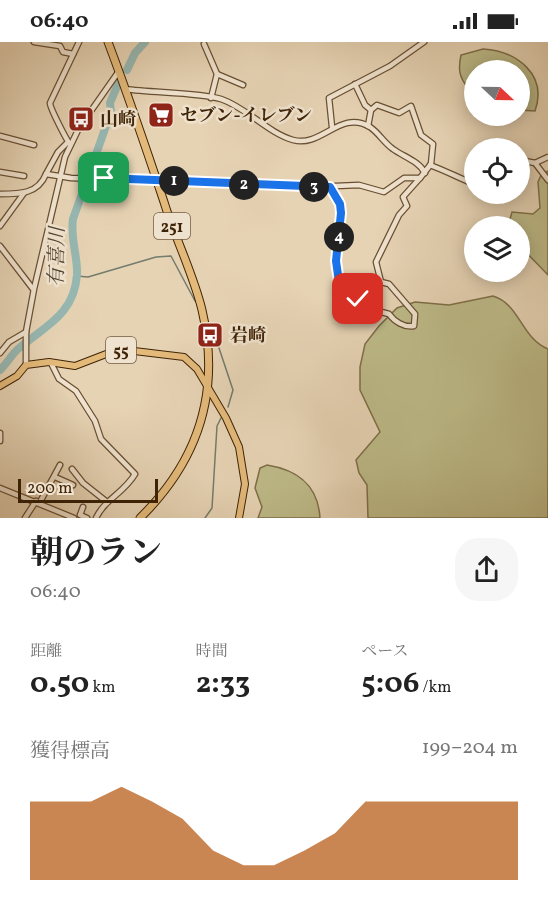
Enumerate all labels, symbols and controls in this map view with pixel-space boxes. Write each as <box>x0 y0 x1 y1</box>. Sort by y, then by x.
text: 06:40 <box>30 6 88 37</box>
north arrow <box>464 60 530 126</box>
map controls <box>464 60 530 282</box>
supermarket icon: セブン-イレブン <box>146 100 176 130</box>
bus stop icon: 山崎 <box>66 104 96 134</box>
place label: セブン-イレブン <box>180 104 312 129</box>
place label: 山崎 <box>100 108 136 133</box>
button: locate <box>464 138 530 204</box>
pin <box>78 152 129 203</box>
icon: arrive <box>87 161 120 194</box>
pin: 1 <box>159 166 189 196</box>
text: 1 <box>171 170 177 192</box>
pin: 2 <box>229 170 259 200</box>
pin: 3 <box>299 172 329 202</box>
text: 2 <box>240 174 248 196</box>
text: 3 <box>310 176 318 198</box>
road number: 251 <box>154 213 190 239</box>
button: layers <box>464 216 530 282</box>
pin: 4 <box>324 222 354 252</box>
water label: 有喜川 <box>43 225 73 287</box>
text: 4 <box>334 226 344 248</box>
pin <box>332 273 383 324</box>
icon: check <box>341 282 374 315</box>
bus stop icon: 岩崎 <box>195 320 225 350</box>
place label: 岩崎 <box>230 324 266 349</box>
road number: 55 <box>106 337 136 363</box>
scale bar <box>18 476 158 504</box>
text: 200 m <box>27 478 72 500</box>
text: 朝のラン <box>30 532 162 578</box>
button: share <box>455 538 518 601</box>
text: 06:40 <box>30 578 81 606</box>
text: 距離 <box>30 641 62 663</box>
text: 時間 <box>196 641 228 663</box>
text: ペース <box>361 641 409 663</box>
text: 0.50 <box>30 663 89 705</box>
text: 2:33 <box>196 663 250 705</box>
text: 5:06 <box>361 663 419 705</box>
text: km <box>89 677 115 699</box>
text: /km <box>419 677 451 699</box>
text: 199–204 m <box>422 734 518 762</box>
text: 獲得標高 <box>30 738 110 766</box>

